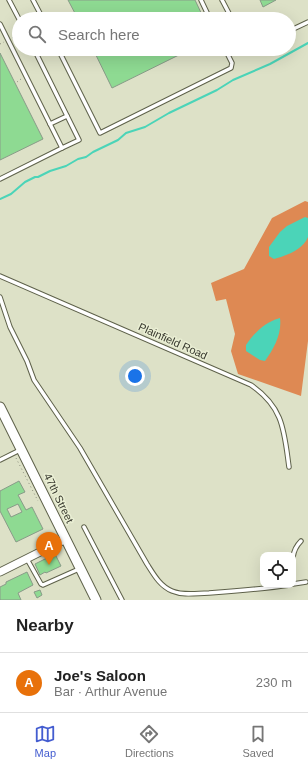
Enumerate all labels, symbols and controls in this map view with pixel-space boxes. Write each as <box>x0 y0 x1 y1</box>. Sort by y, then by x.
search box <box>12 12 296 56</box>
icon: search <box>26 23 48 45</box>
text: Search here <box>58 26 140 43</box>
street label: Plainfield Road <box>137 320 209 362</box>
your location <box>125 366 145 386</box>
street label: 47th Street <box>42 471 76 525</box>
pin: A <box>36 532 62 565</box>
map controls <box>260 552 296 588</box>
button: locate <box>260 552 296 588</box>
text: Nearby <box>16 616 74 635</box>
text: Joe's Saloon <box>54 667 146 684</box>
text: A <box>24 675 34 690</box>
text: 230 m <box>256 675 292 690</box>
text: Bar · Arthur Avenue <box>54 684 167 699</box>
tab: Map <box>34 723 56 759</box>
tab: Directions <box>125 723 174 759</box>
tab: Saved <box>242 723 274 759</box>

